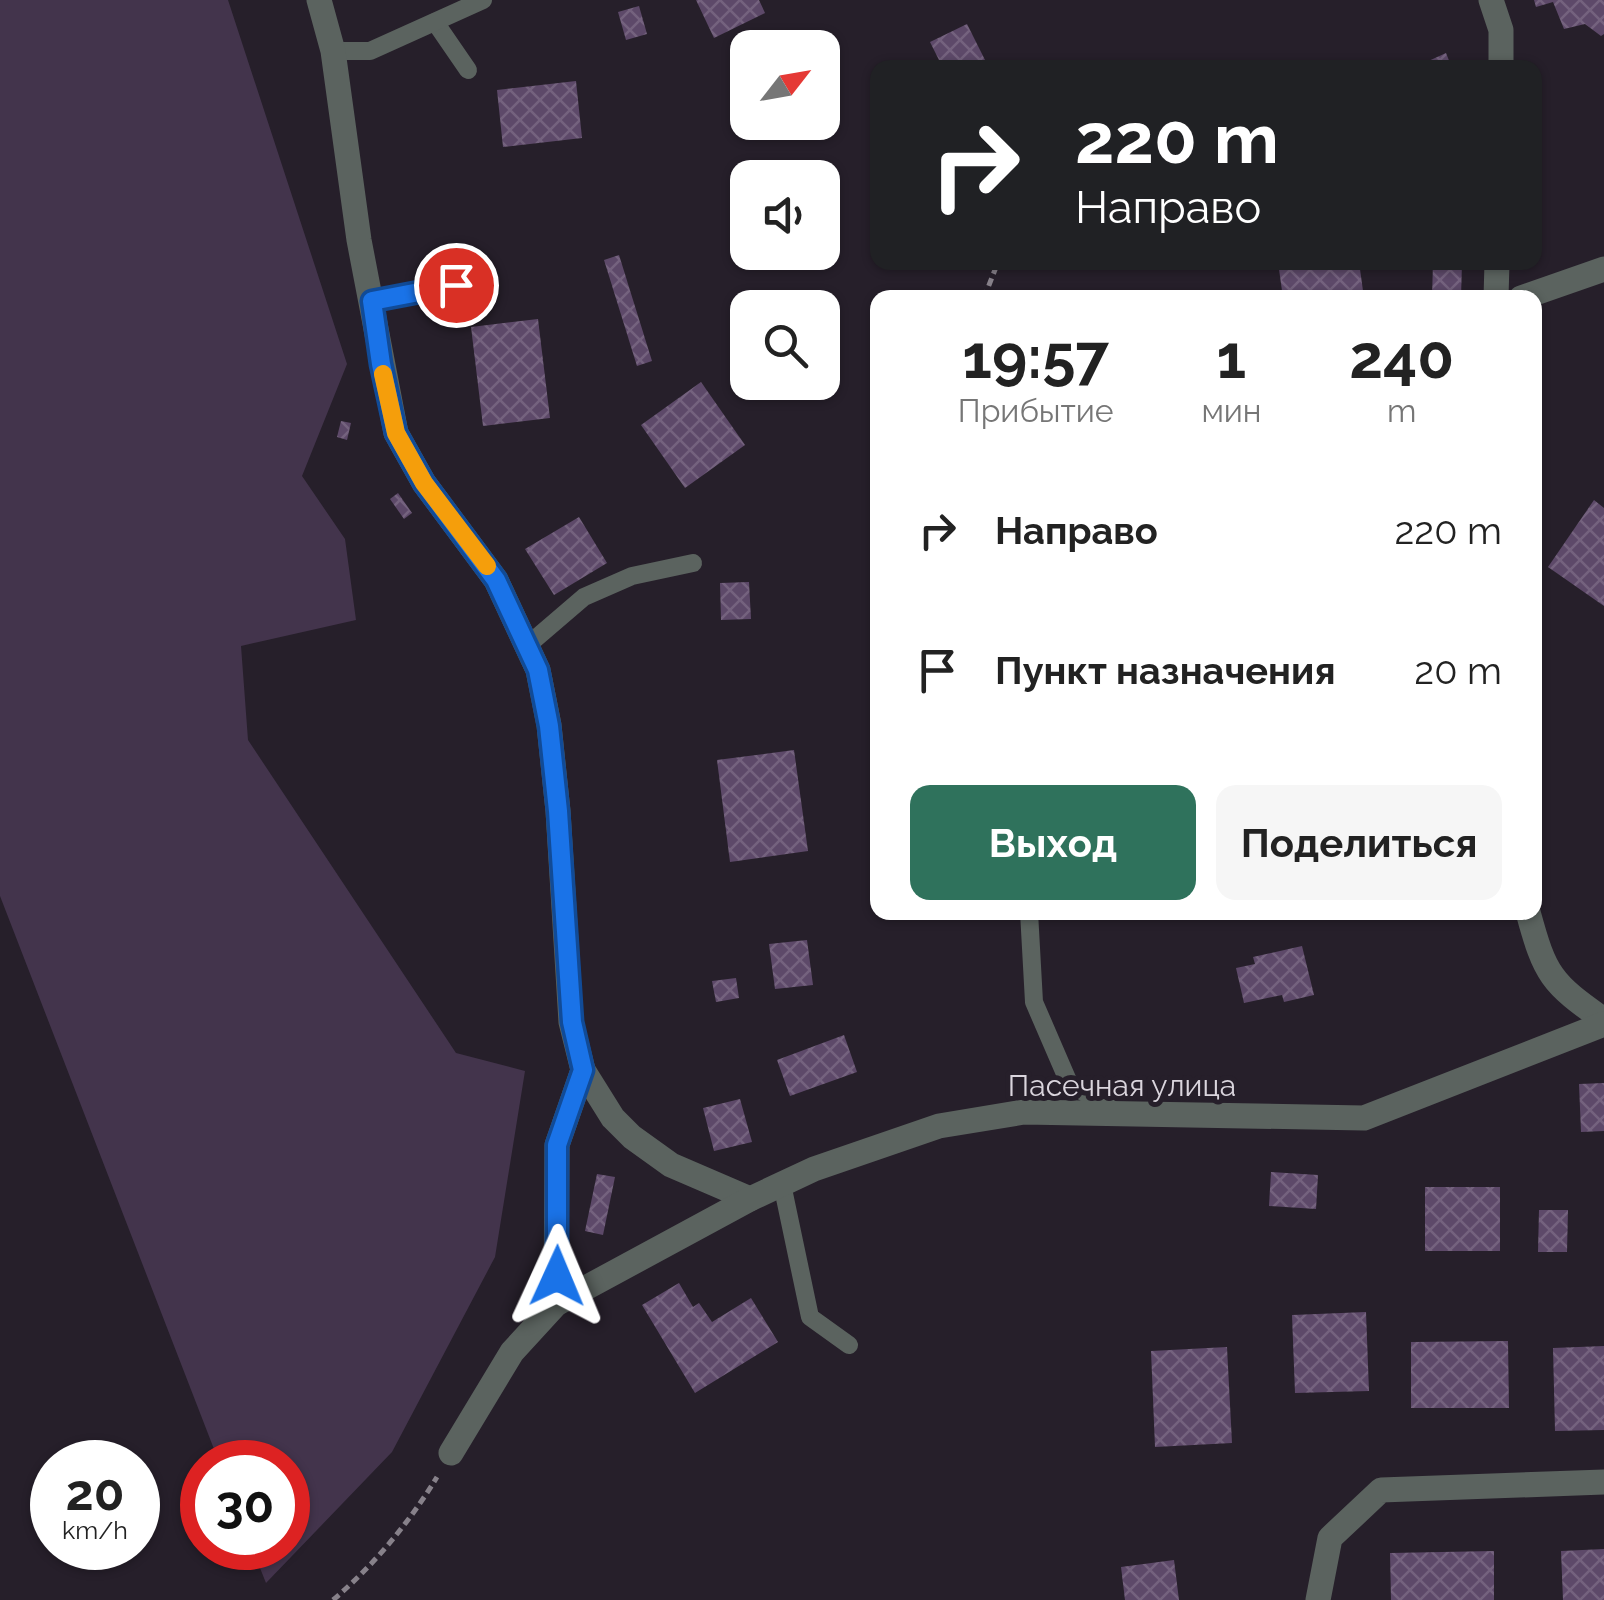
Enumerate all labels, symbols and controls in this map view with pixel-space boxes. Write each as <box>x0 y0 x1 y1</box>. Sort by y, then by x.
north arrow <box>730 30 840 140</box>
map controls <box>730 30 840 400</box>
text: 220 m <box>1075 97 1279 179</box>
icon: right <box>910 100 1040 230</box>
button: sound <box>730 160 840 270</box>
text: Направо <box>1075 181 1261 234</box>
pin <box>414 243 499 328</box>
icon: arrive <box>429 258 484 313</box>
button: search <box>730 290 840 400</box>
text: 19:57 <box>962 322 1109 392</box>
text: 1 <box>1217 322 1246 392</box>
text: 240 <box>1349 322 1454 392</box>
text: Прибытие <box>958 392 1114 429</box>
text: мин <box>1201 392 1261 429</box>
text: m <box>1387 392 1416 429</box>
icon: right <box>910 503 965 558</box>
text: Направо <box>995 508 1158 553</box>
text: 220 m <box>1395 508 1502 553</box>
icon: arrive <box>910 643 965 698</box>
text: Пункт назначения <box>995 648 1336 693</box>
text: 20 m <box>1414 648 1502 693</box>
button: Выход <box>910 785 1196 900</box>
button: Поделиться <box>1216 785 1502 900</box>
street label: Пасечная улица <box>1008 1068 1236 1103</box>
position arrow <box>505 1224 609 1328</box>
speed limit sign: 30 <box>180 1440 310 1570</box>
text: 20 <box>66 1463 124 1522</box>
text: km/h <box>62 1515 128 1545</box>

